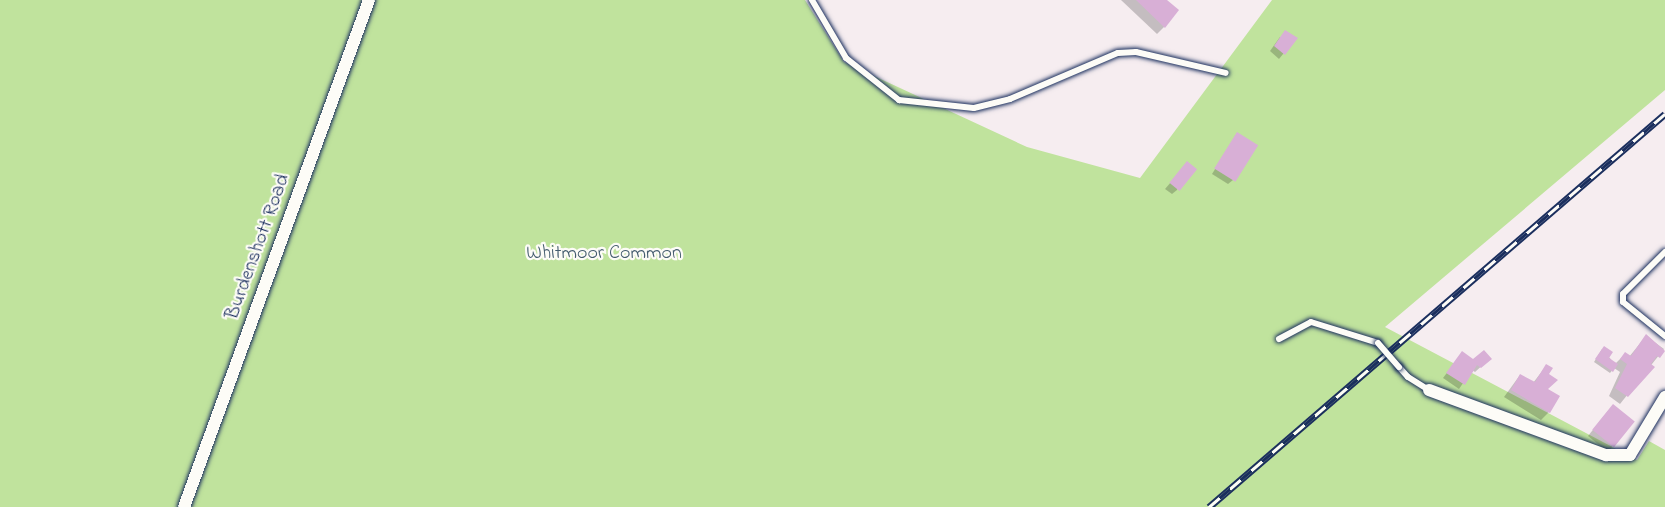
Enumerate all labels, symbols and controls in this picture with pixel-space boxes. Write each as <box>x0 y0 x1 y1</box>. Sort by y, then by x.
street label: Burdenshott Road <box>221 171 295 323</box>
park label: Whitmoor Common <box>526 241 682 265</box>

